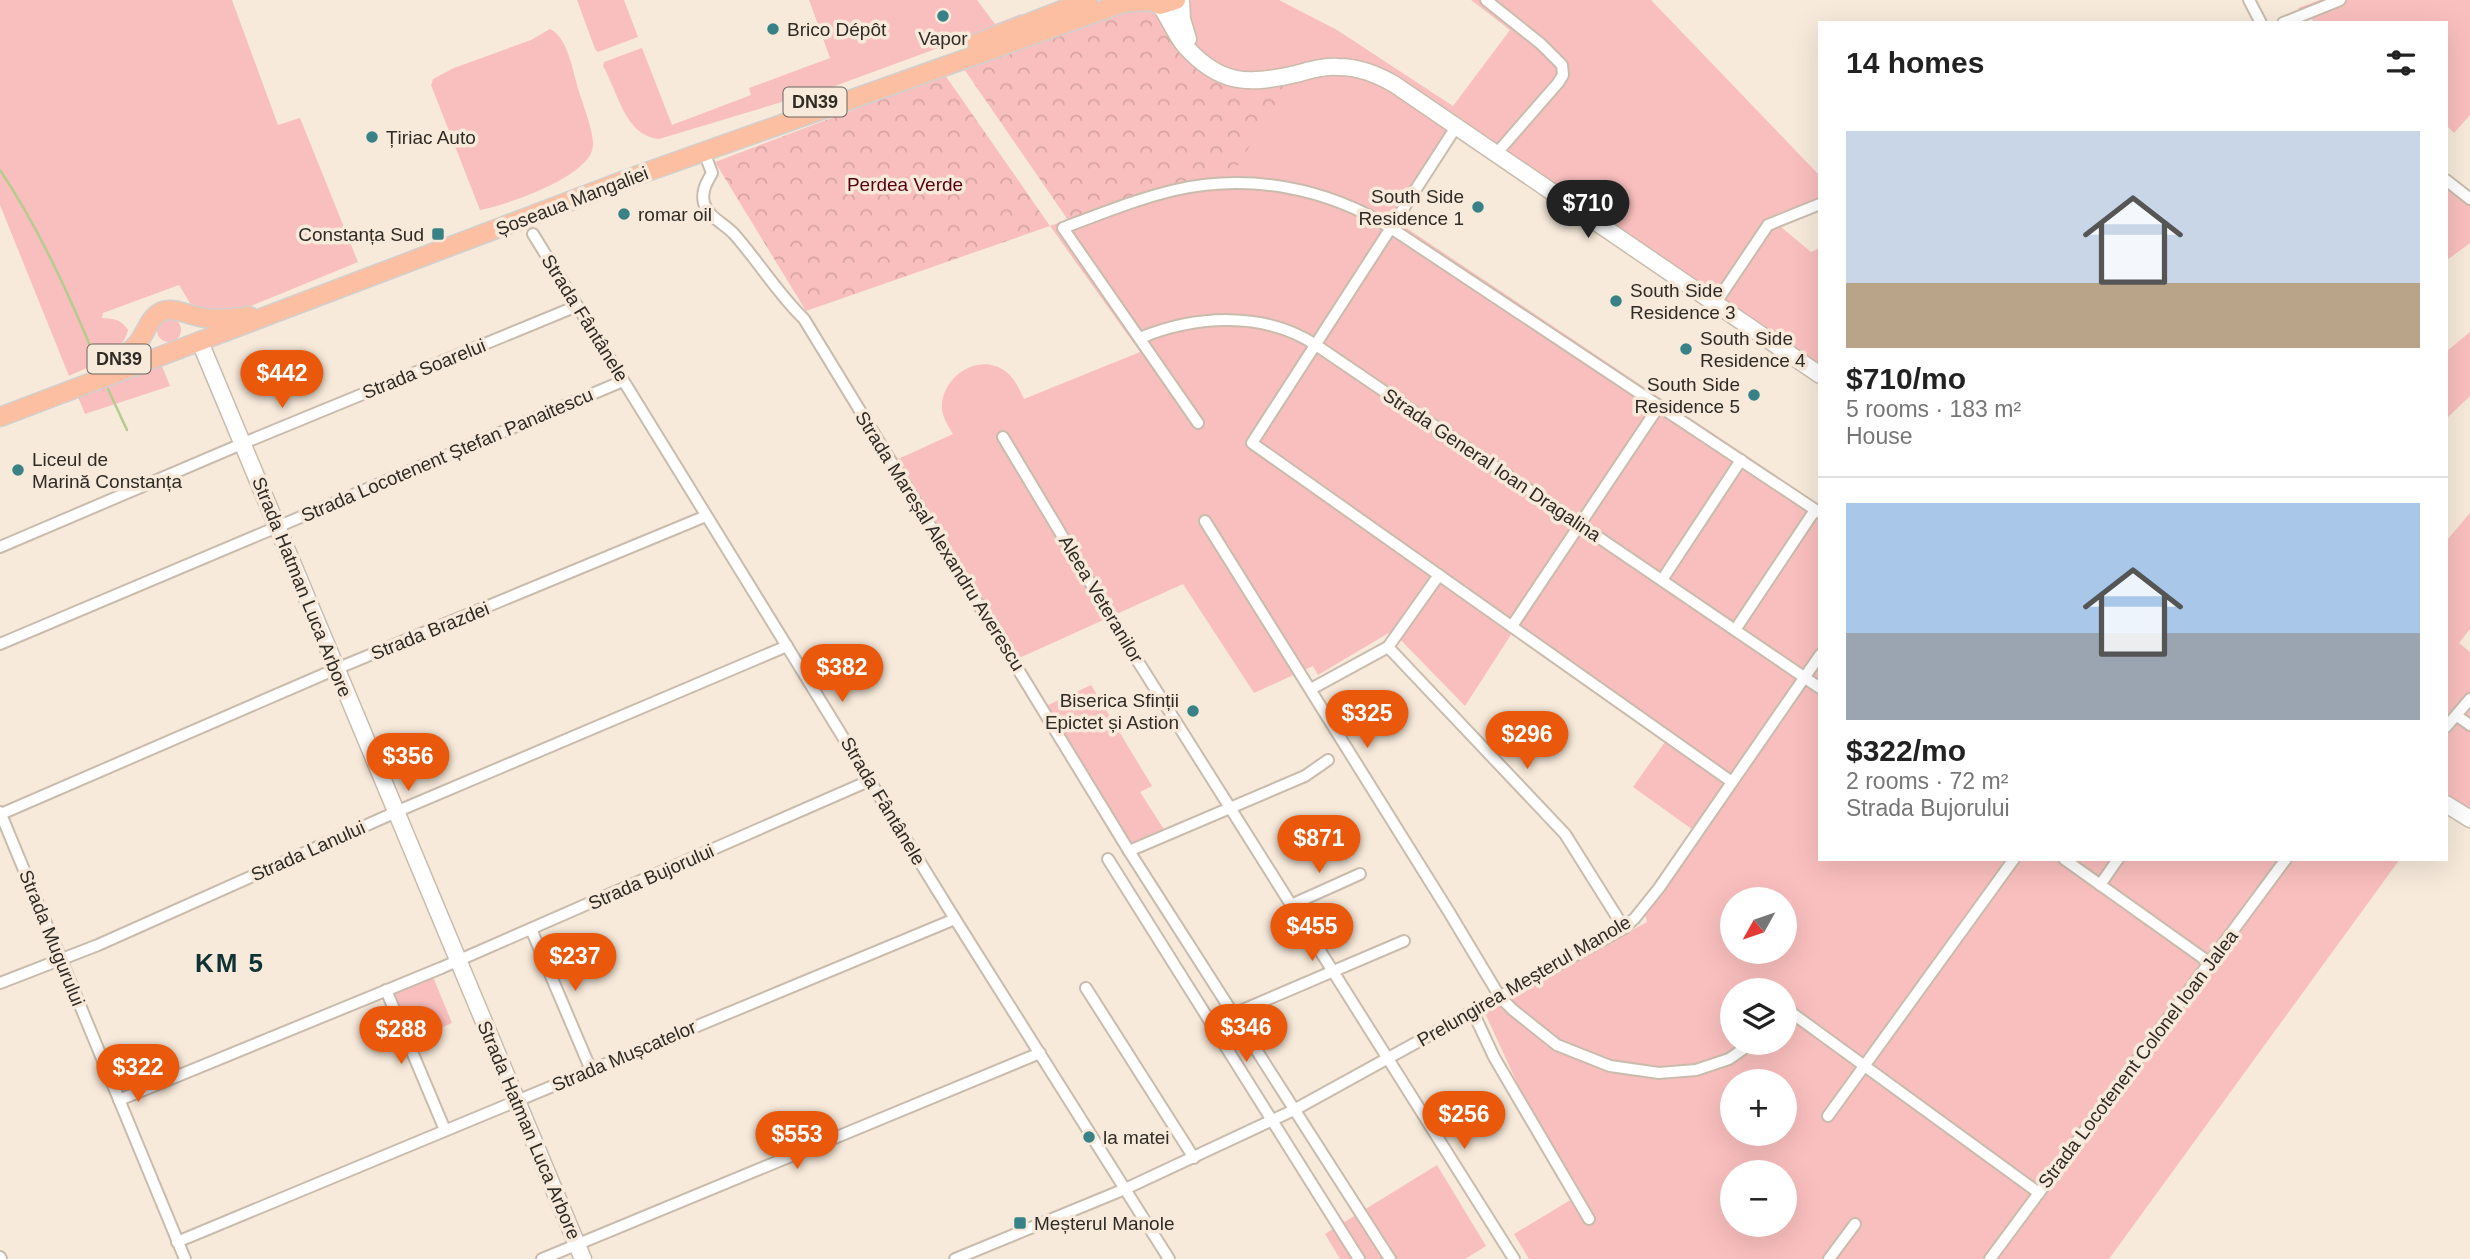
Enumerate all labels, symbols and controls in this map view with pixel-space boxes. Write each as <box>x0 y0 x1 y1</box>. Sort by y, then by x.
marker: Vapor <box>935 8 951 24</box>
place label: Brico Dépôt <box>787 19 887 40</box>
marker: Brico Dépôt <box>765 21 781 37</box>
place label: Vapor <box>918 28 968 49</box>
icon: filters <box>2382 44 2420 82</box>
text: 14 homes <box>1846 46 1984 79</box>
road number: DN39 <box>784 88 846 116</box>
place label: Țiriac Auto <box>386 127 476 148</box>
marker: Țiriac Auto <box>364 129 380 145</box>
street label: Șoseaua Mangaliei <box>493 162 651 240</box>
park label: Perdea Verde <box>847 174 963 195</box>
icon: home <box>2070 177 2196 303</box>
pin: $710 <box>1547 180 1629 240</box>
place label: South Side Residence 1 <box>1358 186 1464 229</box>
text: $710 <box>1562 190 1614 216</box>
marker: South Side Residence 1 <box>1470 199 1486 215</box>
place label: romar oil <box>638 204 712 225</box>
marker: romar oil <box>616 206 632 222</box>
place label: Constanța Sud <box>298 224 424 245</box>
marker: Constanța Sud <box>430 226 446 242</box>
street label: Strada Fântânele <box>537 251 633 385</box>
place label: South Side Residence 3 <box>1630 280 1736 323</box>
marker: South Side Residence 3 <box>1608 293 1624 309</box>
place label: South Side Residence 4 <box>1700 328 1806 371</box>
street label: Strada Soarelui <box>359 335 489 403</box>
marker: South Side Residence 4 <box>1678 341 1694 357</box>
road number: DN39 <box>88 344 150 374</box>
pin: $442 <box>241 350 323 410</box>
text: $442 <box>256 360 308 386</box>
text: $710/mo <box>1846 362 1966 395</box>
place label: South Side Residence 5 <box>1634 374 1740 417</box>
street label: Strada Locotenent Ștefan Panaitescu <box>298 384 596 526</box>
street label: Strada General Ioan Dragalina <box>1379 384 1605 546</box>
marker: South Side Residence 5 <box>1746 387 1762 403</box>
text: 5 rooms · 183 m² <box>1846 396 2021 422</box>
street label: Strada Mareșal Alexandru Averescu <box>851 407 1029 675</box>
text: House <box>1846 423 1912 449</box>
place label: Liceul de Marină Constanța <box>32 449 182 492</box>
marker: Liceul de Marină Constanța <box>10 462 26 478</box>
street label: Strada Hatman Luca Arbore <box>248 474 356 700</box>
street label: Aleea Veteranilor <box>1055 532 1148 667</box>
icon: home <box>2070 549 2196 675</box>
street label: Strada Brazdei <box>368 598 492 664</box>
pin: $382 <box>801 644 883 704</box>
text: $382 <box>816 654 868 680</box>
place label: Biserica Sfinții Epictet și Astion <box>1045 690 1179 733</box>
pin: $325 <box>1326 690 1408 750</box>
text: $325 <box>1341 700 1393 726</box>
marker: Biserica Sfinții Epictet și Astion <box>1185 703 1201 719</box>
pin: $296 <box>1486 712 1568 771</box>
text: $296 <box>1501 721 1553 747</box>
street label: Strada Fântânele <box>836 733 930 869</box>
pin: $356 <box>367 734 449 793</box>
text: $322/mo <box>1846 734 1966 767</box>
text: $356 <box>382 743 434 769</box>
text: 2 rooms · 72 m² <box>1846 768 2008 794</box>
text: Strada Bujorului <box>1846 795 2010 821</box>
street label: Strada Lanului <box>248 816 368 886</box>
pin: $871 <box>1278 816 1360 875</box>
text: $871 <box>1293 825 1345 851</box>
street label: Strada Bujorului <box>585 840 717 914</box>
street label: Strada Mugurului <box>15 867 89 1009</box>
north arrow <box>1720 887 1797 964</box>
map controls <box>1720 887 1797 1237</box>
pin: $455 <box>1271 904 1353 963</box>
street label: Prelungirea Meșterul Manole <box>1414 911 1634 1051</box>
text: $455 <box>1286 913 1338 939</box>
street label: Strada Locotenent Colonel Ioan Jalea <box>2034 925 2242 1192</box>
pin: $237 <box>534 934 616 993</box>
text: $237 <box>549 943 601 969</box>
district label: KM 5 <box>195 948 265 978</box>
button: layers <box>1720 978 1797 1055</box>
pin: $346 <box>1205 1004 1287 1064</box>
pin: $288 <box>360 1006 442 1066</box>
text: $346 <box>1220 1014 1272 1040</box>
text: $288 <box>375 1016 427 1042</box>
street label: Strada Mușcatelor <box>549 1016 700 1096</box>
street label: Strada Hatman Luca Arbore <box>473 1017 585 1243</box>
pin: $322 <box>97 1044 179 1104</box>
text: $322 <box>112 1054 164 1080</box>
button: + <box>1720 1069 1797 1146</box>
pin: $256 <box>1423 1092 1505 1151</box>
text: $256 <box>1438 1101 1490 1127</box>
pin: $553 <box>756 1112 838 1171</box>
text: $553 <box>771 1121 823 1147</box>
place label: la matei <box>1103 1127 1170 1148</box>
marker: la matei <box>1081 1129 1097 1145</box>
button: − <box>1720 1160 1797 1237</box>
place label: Meșterul Manole <box>1034 1213 1174 1234</box>
marker: Meșterul Manole <box>1012 1215 1028 1231</box>

